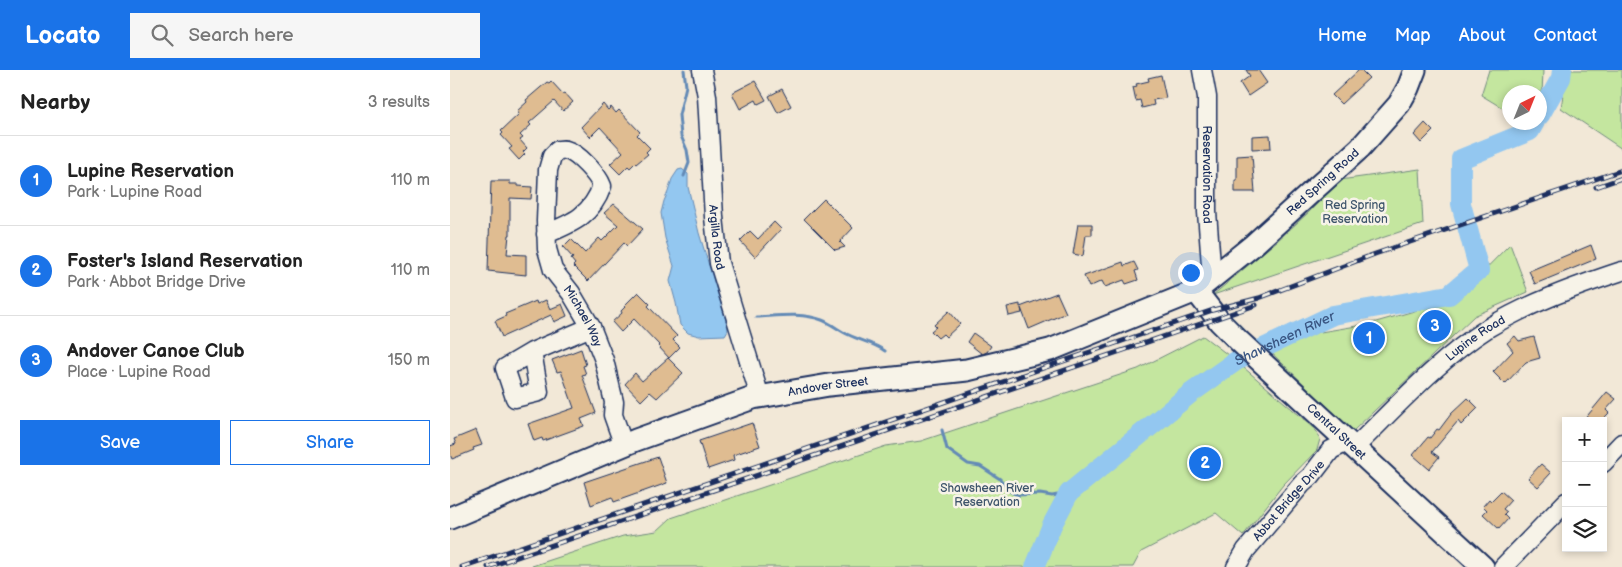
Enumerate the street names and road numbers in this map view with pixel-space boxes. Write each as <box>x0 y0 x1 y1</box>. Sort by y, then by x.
street label: Reservation Road <box>1199 126 1215 224</box>
street label: Red Spring Road <box>1284 145 1363 219</box>
street label: Argilla Road <box>705 204 728 272</box>
street label: Michael Way <box>560 282 605 350</box>
street label: Lupine Road <box>1443 313 1508 365</box>
street label: Andover Street <box>787 374 869 400</box>
street label: Central Street <box>1303 400 1369 463</box>
street label: Abbot Bridge Drive <box>1250 458 1328 544</box>

